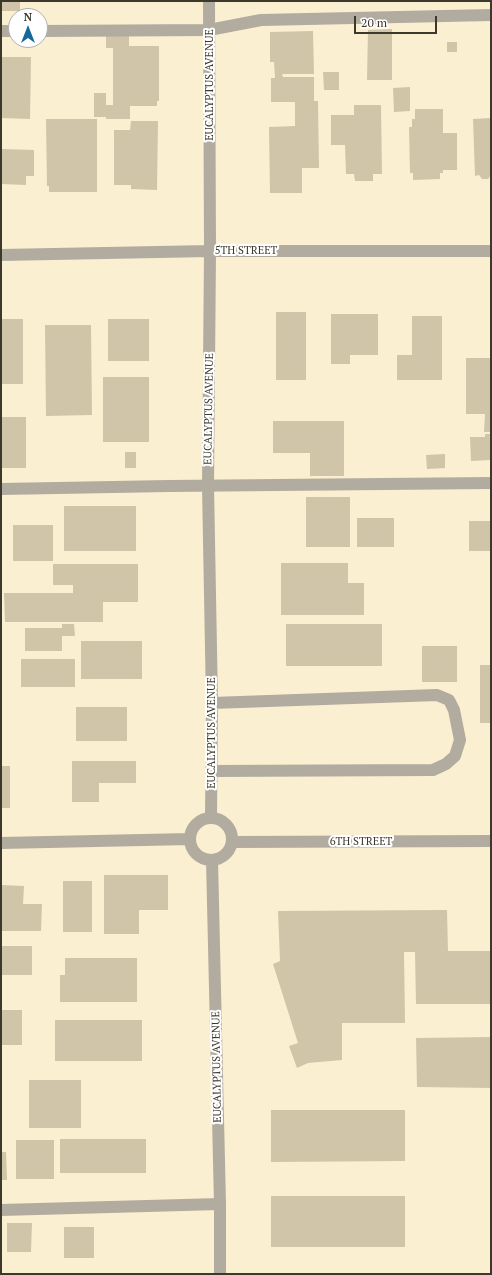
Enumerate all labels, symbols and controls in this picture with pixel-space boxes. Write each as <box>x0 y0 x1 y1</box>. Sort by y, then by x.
north arrow <box>8 8 48 48</box>
scale bar <box>356 8 439 34</box>
text: N <box>24 10 32 24</box>
text: 20 m <box>361 15 387 30</box>
street label: EUCALYPTUS AVENUE <box>203 29 217 141</box>
street label: 5TH STREET <box>215 244 277 258</box>
street label: EUCALYPTUS AVENUE <box>201 353 217 465</box>
street label: EUCALYPTUS AVENUE <box>205 677 219 789</box>
street label: 6TH STREET <box>330 835 392 849</box>
street label: EUCALYPTUS AVENUE <box>209 1011 225 1123</box>

